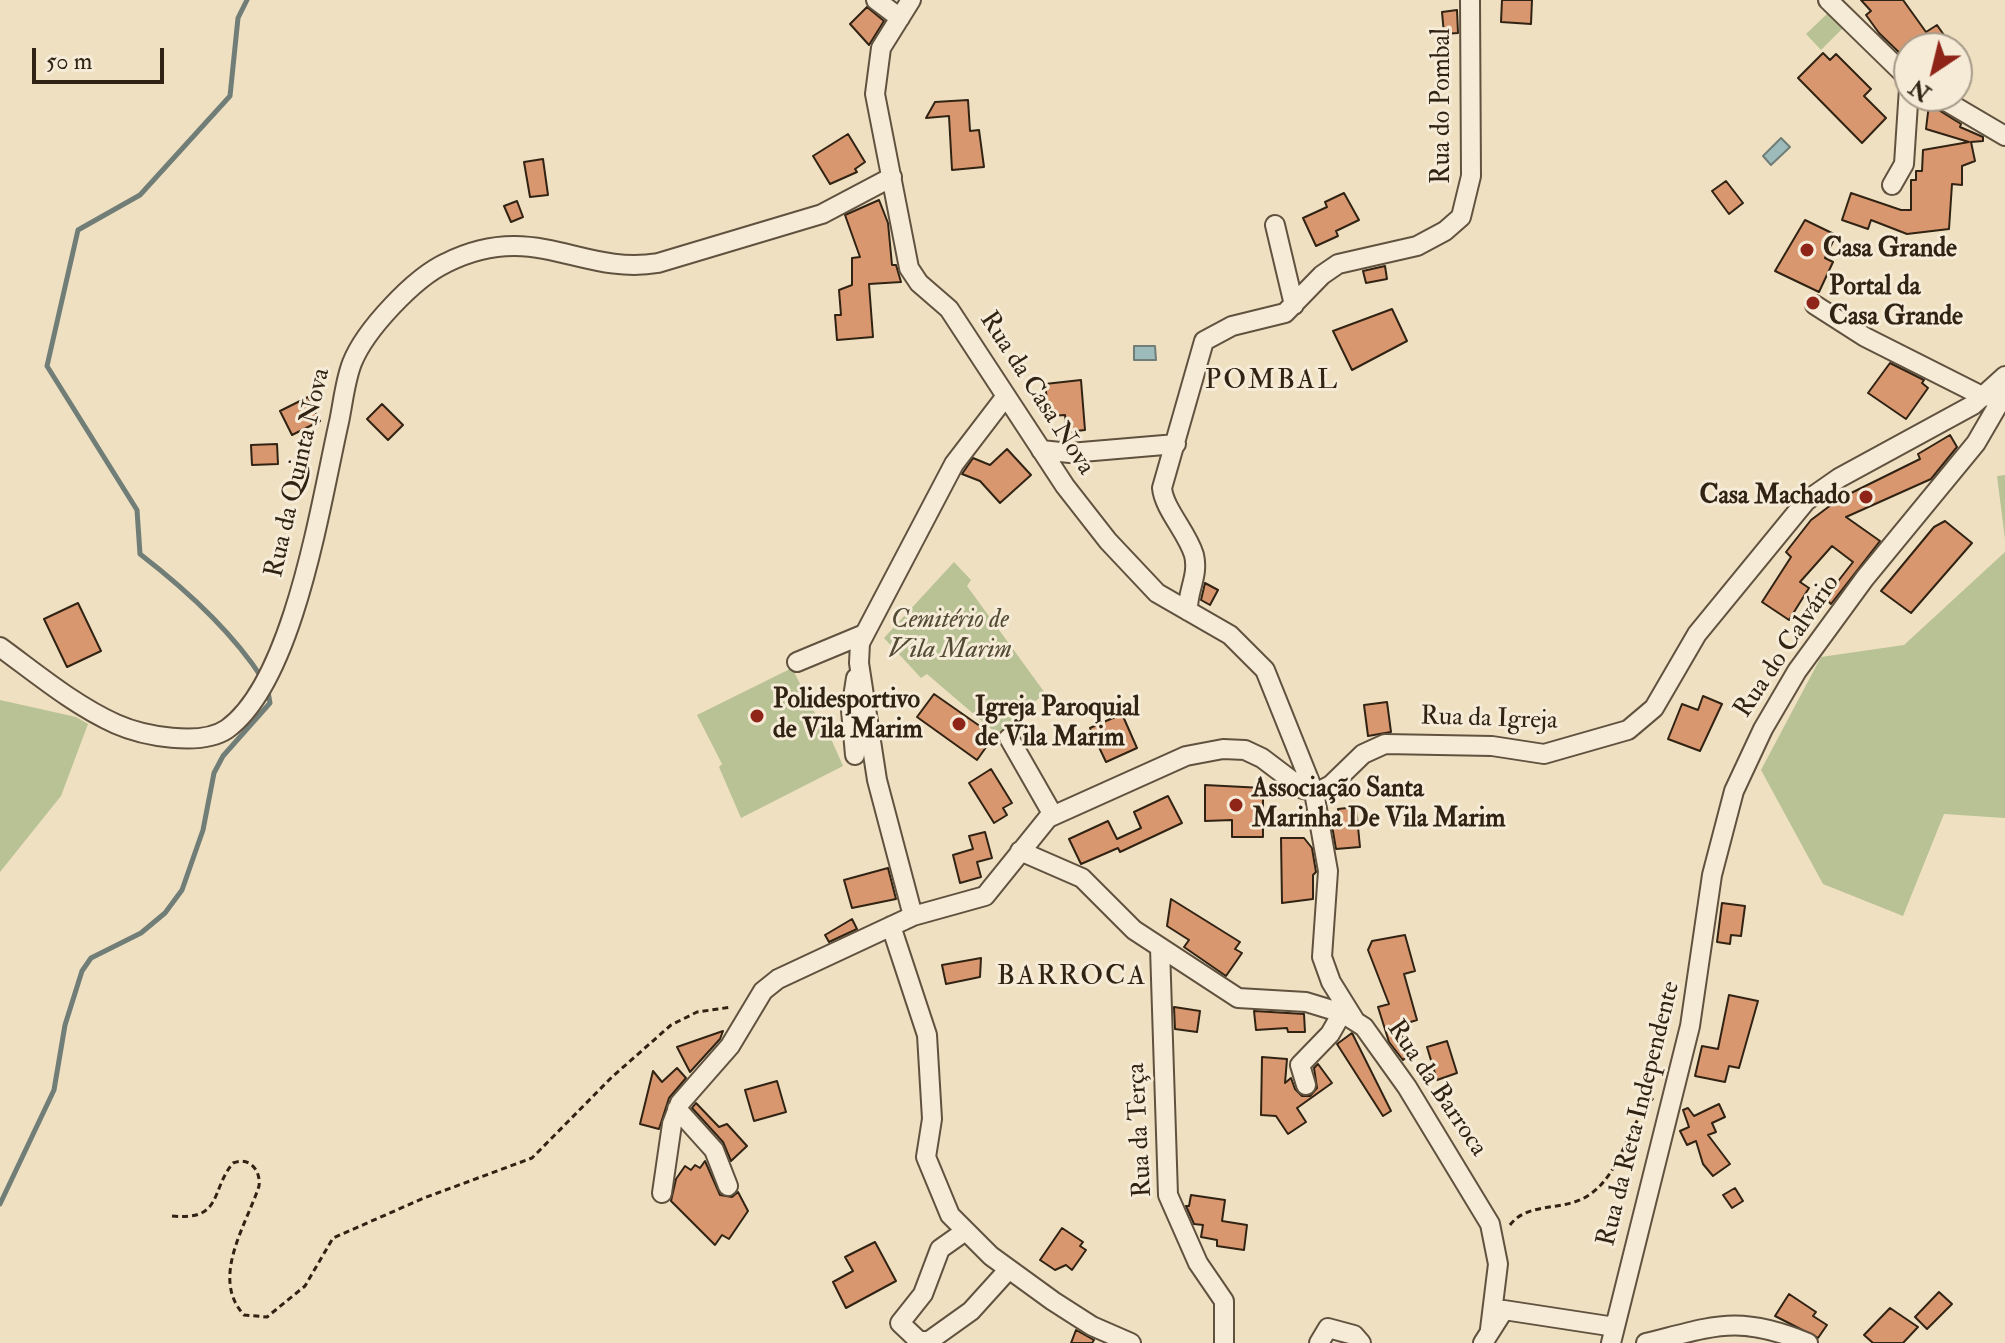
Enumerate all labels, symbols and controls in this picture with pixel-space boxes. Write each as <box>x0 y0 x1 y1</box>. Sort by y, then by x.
street label: Rua do Pombal <box>1427 28 1459 184</box>
scale bar <box>36 32 168 82</box>
north arrow <box>1893 32 1973 112</box>
text: 50 m <box>46 46 92 77</box>
text: N <box>1904 73 1936 107</box>
place label: Casa Grande <box>1823 234 1957 266</box>
marker: Casa Grande <box>1798 241 1816 259</box>
place label: Portal da Casa Grande <box>1829 272 1963 334</box>
marker: Portal da Casa Grande <box>1804 294 1822 312</box>
street label: Rua da Casa Nova <box>972 307 1100 481</box>
street label: Rua da Quinta Nova <box>260 365 338 581</box>
district label: POMBAL <box>1205 365 1339 399</box>
place label: Casa Machado <box>1699 481 1850 513</box>
marker: Casa Machado <box>1857 488 1875 506</box>
street label: Rua do Calvário <box>1729 570 1847 724</box>
park label: Cemitério de Vila Marim <box>888 605 1012 666</box>
place label: Polidesportivo de Vila Marim <box>773 685 923 746</box>
place label: Igreja Paroquial de Vila Marim <box>975 693 1140 754</box>
street label: Rua da Igreja <box>1420 702 1558 738</box>
marker: Polidesportivo de Vila Marim <box>748 707 766 725</box>
marker: Igreja Paroquial de Vila Marim <box>950 715 968 733</box>
place label: Associação Santa Marinha De Vila Marim <box>1252 774 1506 836</box>
marker: Associação Santa Marinha De Vila Marim <box>1227 796 1245 814</box>
district label: BARROCA <box>997 961 1147 995</box>
street label: Rua da Reta Independente <box>1592 978 1688 1250</box>
street label: Rua da Barroca <box>1379 1015 1493 1163</box>
street label: Rua da Terça <box>1122 1062 1160 1198</box>

